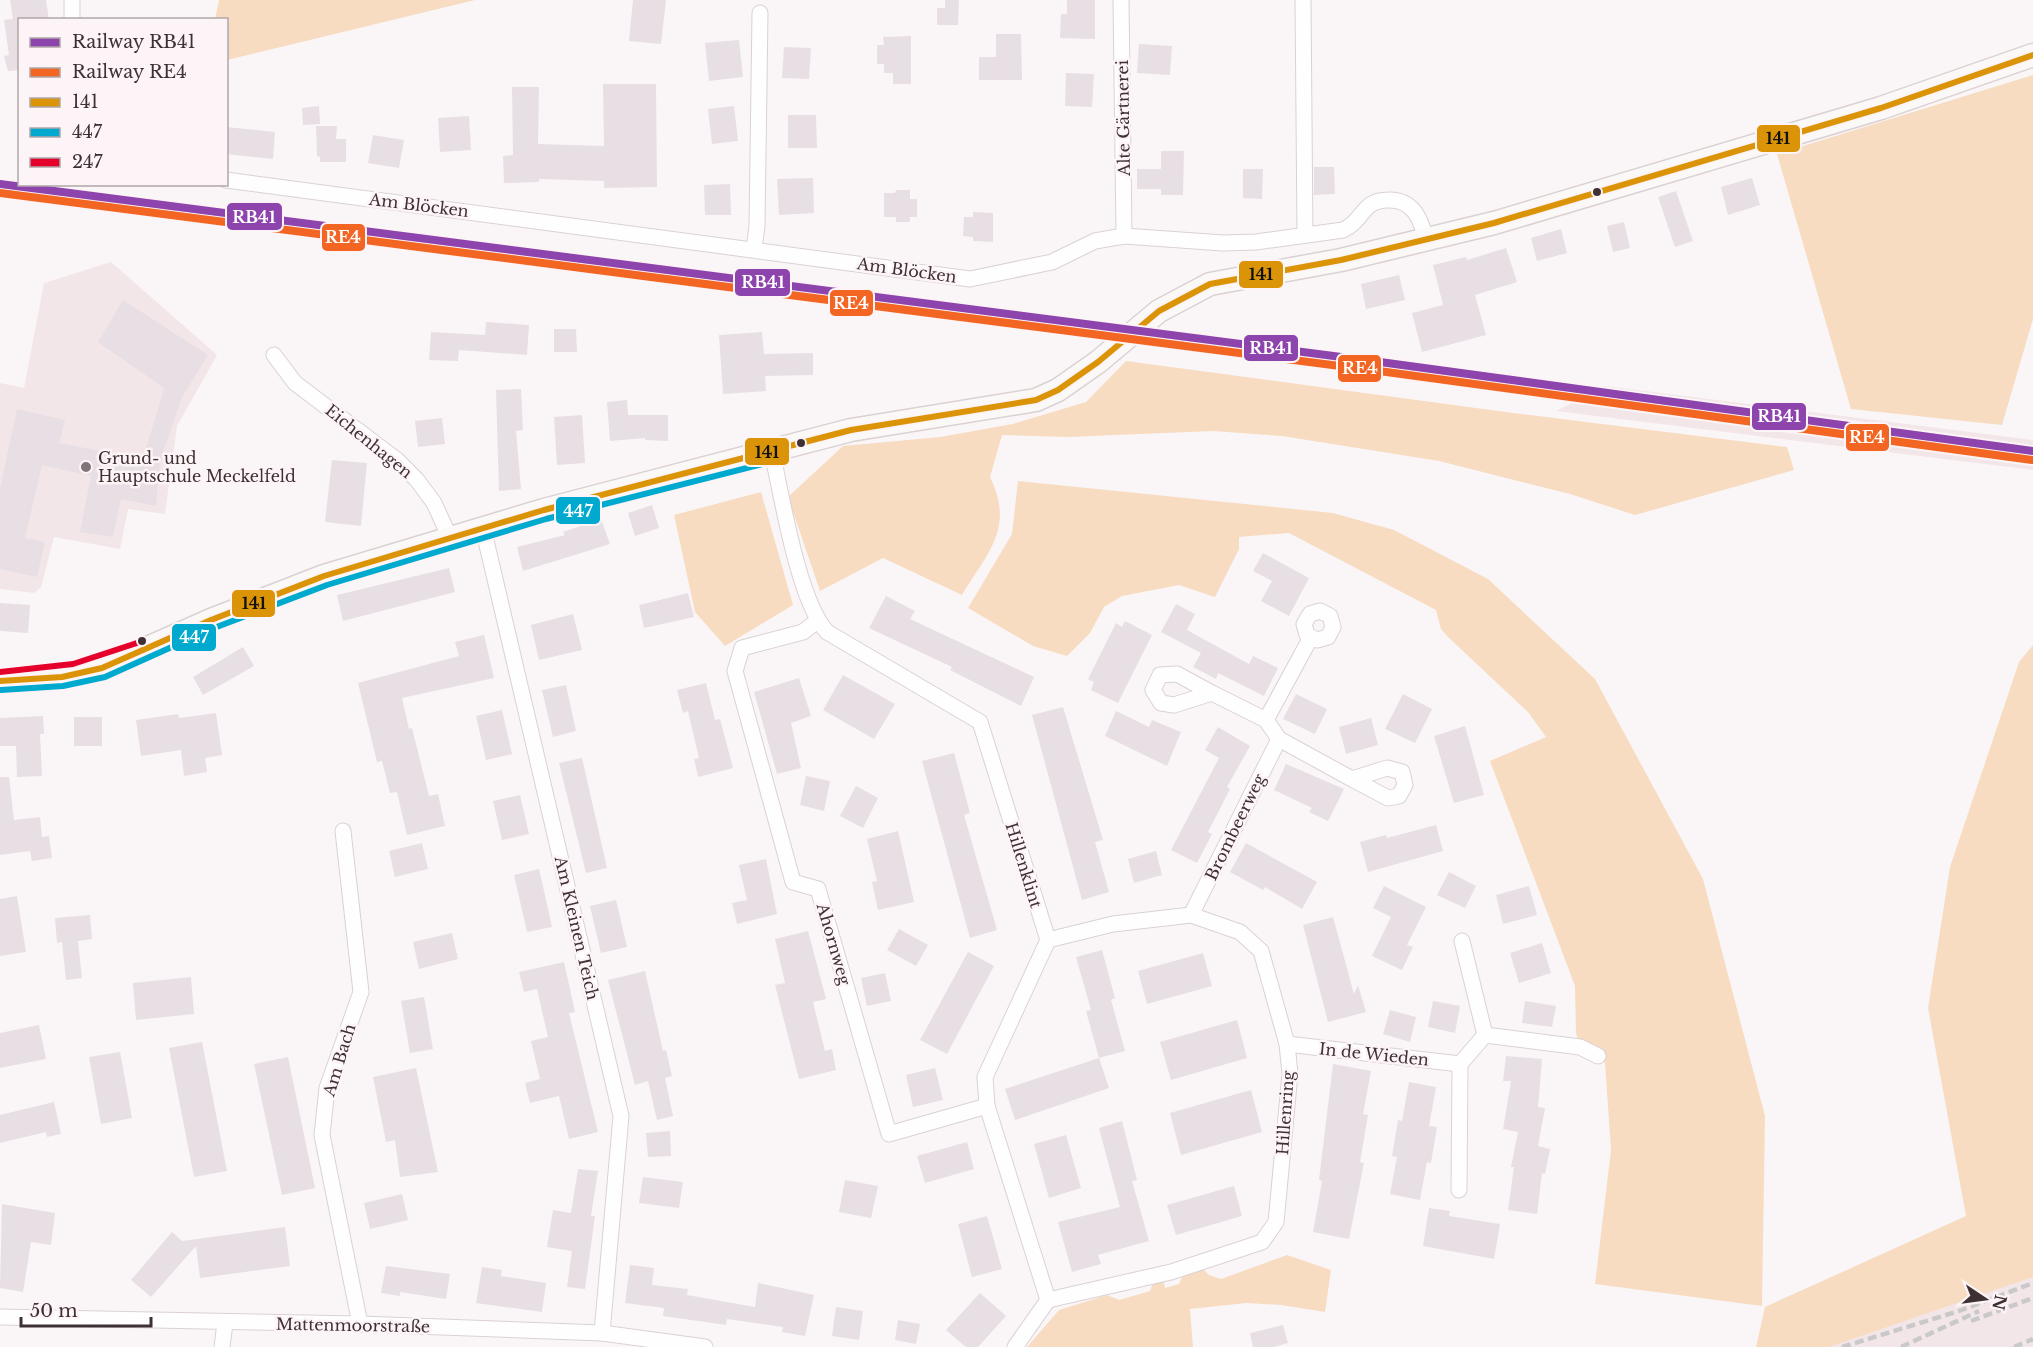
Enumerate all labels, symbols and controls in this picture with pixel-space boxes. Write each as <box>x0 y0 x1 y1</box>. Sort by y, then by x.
legend <box>18 18 228 186</box>
text: Railway RB41 <box>72 31 195 53</box>
street label: Alte Gärtnerei <box>1112 59 1134 177</box>
text: Railway RE4 <box>72 61 187 83</box>
text: 141 <box>72 91 99 113</box>
text: 447 <box>72 121 103 143</box>
line badge: 141 <box>1756 124 1801 153</box>
text: 141 <box>1766 128 1790 148</box>
text: 247 <box>72 151 104 173</box>
unlabelled marker <box>1591 186 1603 198</box>
street label: Am Blöcken <box>367 189 470 221</box>
line badge: RB41 <box>226 202 283 231</box>
text: RB41 <box>232 207 276 227</box>
line badge: RE4 <box>321 223 366 252</box>
text: RE4 <box>325 227 361 247</box>
street label: Am Blöcken <box>855 253 958 287</box>
line badge: 141 <box>1238 260 1284 289</box>
text: 141 <box>1249 264 1273 284</box>
line badge: RB41 <box>734 268 791 297</box>
text: RB41 <box>741 272 785 292</box>
line badge: RE4 <box>829 289 874 317</box>
text: RE4 <box>833 293 869 313</box>
line badge: RB41 <box>1243 334 1299 362</box>
text: RB41 <box>1249 338 1293 358</box>
line badge: RE4 <box>1337 354 1382 383</box>
text: RE4 <box>1342 358 1378 378</box>
street label: Eichenhagen <box>321 400 417 482</box>
line badge: RB41 <box>1751 402 1807 431</box>
text: RB41 <box>1757 406 1801 426</box>
line badge: RE4 <box>1845 423 1890 452</box>
text: RE4 <box>1849 427 1885 447</box>
line badge: 141 <box>744 437 790 466</box>
unlabelled marker <box>795 437 807 449</box>
text: 141 <box>755 442 779 462</box>
place label: Grund- und Hauptschule Meckelfeld <box>98 448 296 486</box>
marker: Grund- und Hauptschule Meckelfeld <box>79 460 93 474</box>
line badge: 447 <box>555 496 601 525</box>
text: 447 <box>563 501 593 521</box>
line badge: 141 <box>231 589 276 618</box>
text: 141 <box>242 593 266 613</box>
line badge: 447 <box>171 623 217 652</box>
text: 447 <box>179 627 209 647</box>
unlabelled marker <box>136 635 148 647</box>
street label: Brombeerweg <box>1201 770 1270 883</box>
street label: Hillenklint <box>1002 820 1046 910</box>
street label: Am Kleinen Teich <box>550 853 603 1002</box>
street label: Ahornweg <box>812 900 855 988</box>
street label: Am Bach <box>318 1021 360 1100</box>
street label: In de Wieden <box>1318 1038 1430 1070</box>
street label: Hillenring <box>1272 1070 1298 1156</box>
north arrow <box>1955 1269 2015 1329</box>
scale bar <box>21 1290 152 1328</box>
text: N <box>1988 1293 2011 1312</box>
text: 50 m <box>30 1300 78 1322</box>
street label: Mattenmoorstraße <box>276 1314 430 1336</box>

